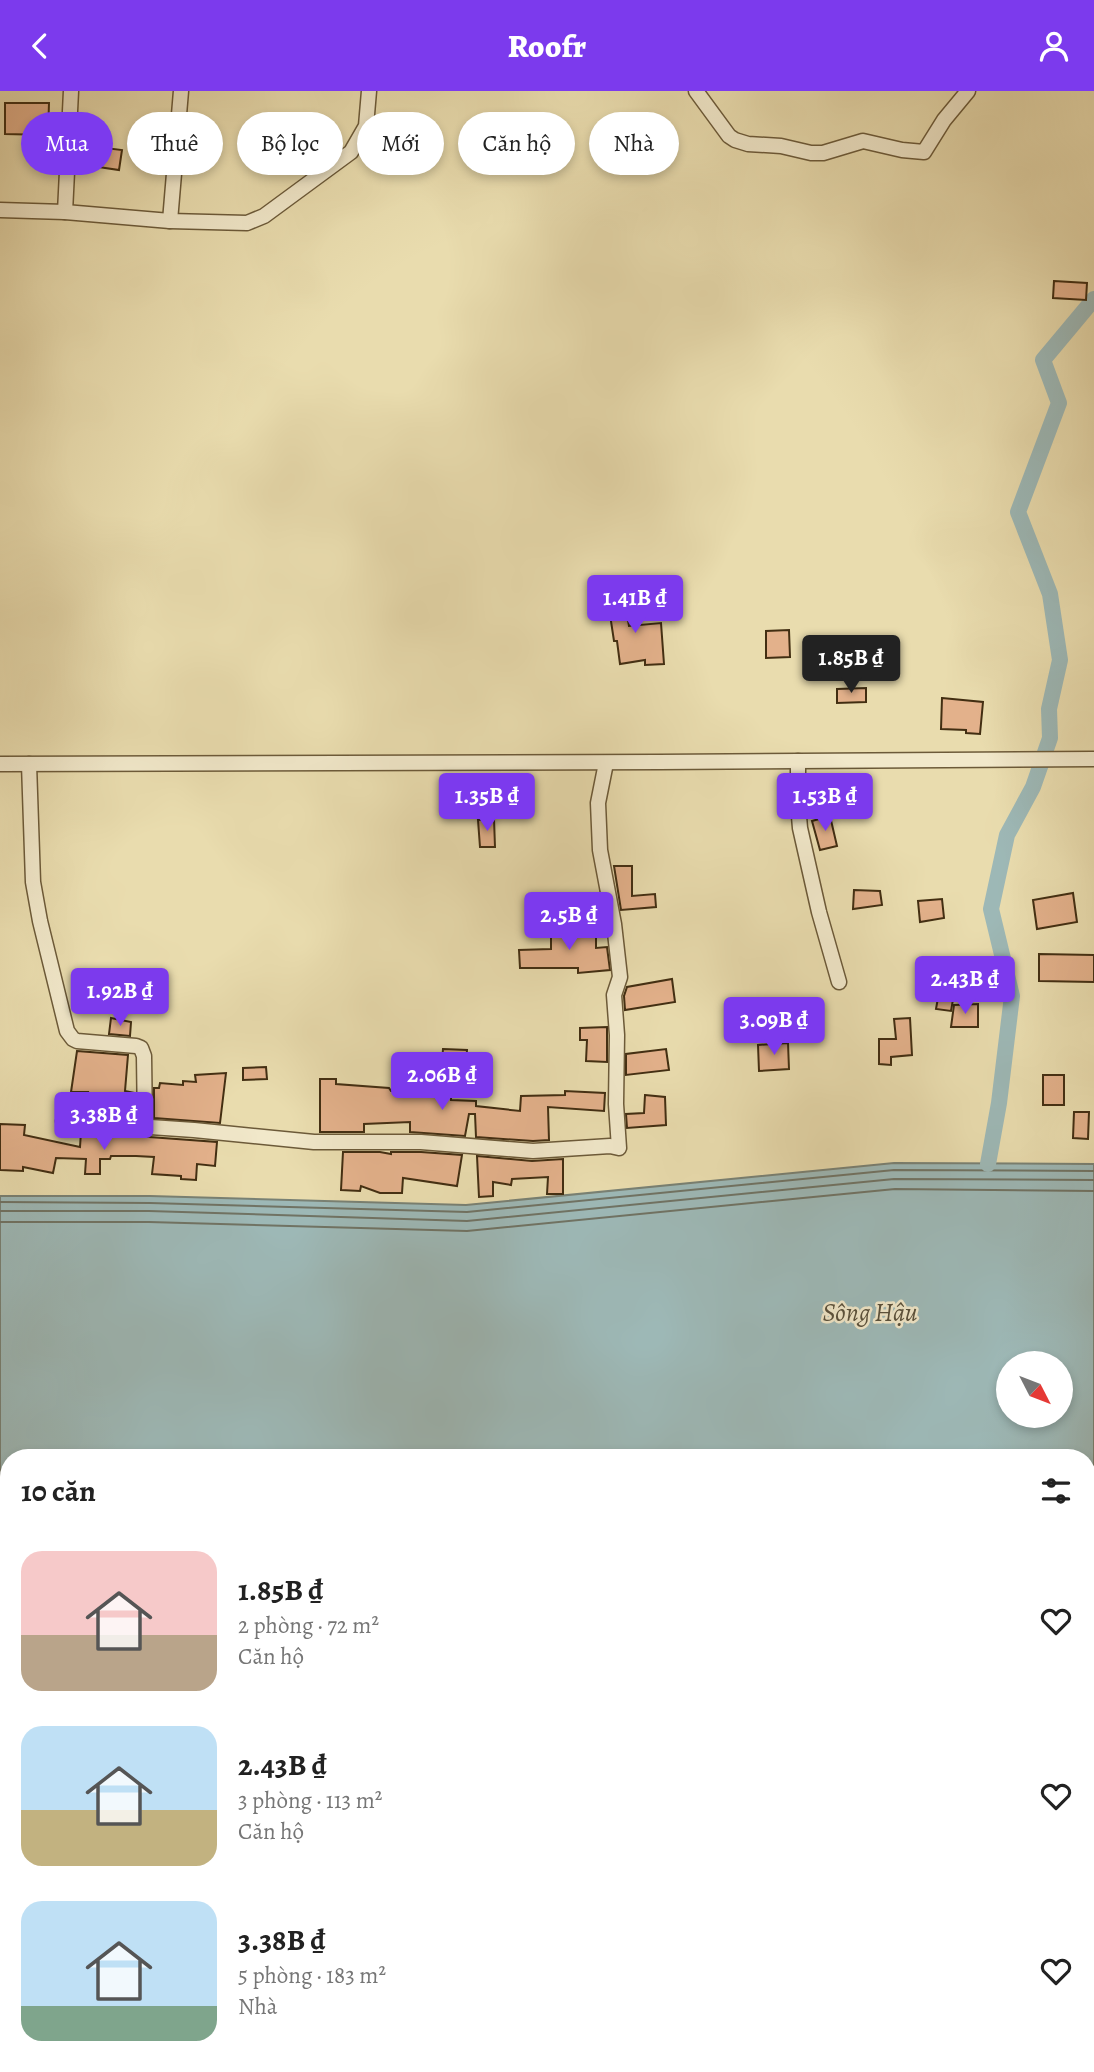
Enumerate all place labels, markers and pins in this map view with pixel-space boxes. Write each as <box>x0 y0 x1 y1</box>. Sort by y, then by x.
pin: 1.41B ₫ <box>570 575 700 635</box>
pin: 1.85B ₫ <box>786 635 916 695</box>
pin: 1.35B ₫ <box>422 773 552 833</box>
pin: 1.53B ₫ <box>760 773 890 833</box>
pin: 2.5B ₫ <box>512 893 626 952</box>
pin: 2.43B ₫ <box>900 957 1030 1016</box>
pin: 1.92B ₫ <box>55 969 185 1028</box>
pin: 3.09B ₫ <box>709 997 839 1057</box>
pin: 2.06B ₫ <box>377 1053 507 1112</box>
pin: 3.38B ₫ <box>39 1093 169 1152</box>

